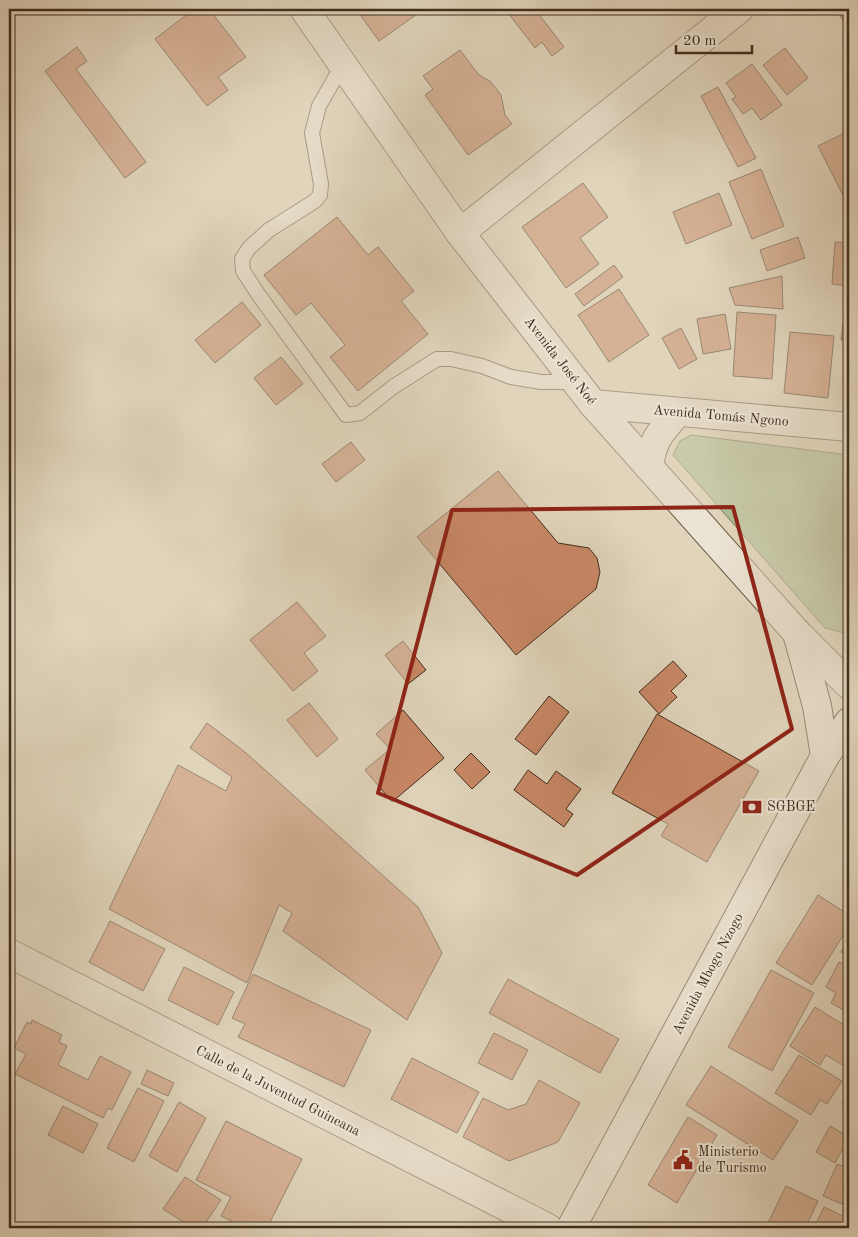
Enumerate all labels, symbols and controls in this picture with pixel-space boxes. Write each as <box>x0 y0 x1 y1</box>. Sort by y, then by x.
scale bar <box>676 22 752 54</box>
text: 20 m <box>683 34 717 49</box>
street label: Avenida José Noé <box>521 314 599 408</box>
street label: Avenida Tomás Ngono <box>653 403 790 429</box>
bank icon: SGBGE <box>741 796 763 818</box>
place label: SGBGE <box>767 800 815 814</box>
street label: Avenida Mbogo Nzogo <box>670 911 746 1037</box>
street label: Calle de la Juventud Guineana <box>193 1043 363 1139</box>
place label: Ministerio de Turismo <box>698 1145 767 1175</box>
public building icon: Ministerio de Turismo <box>672 1149 694 1171</box>

